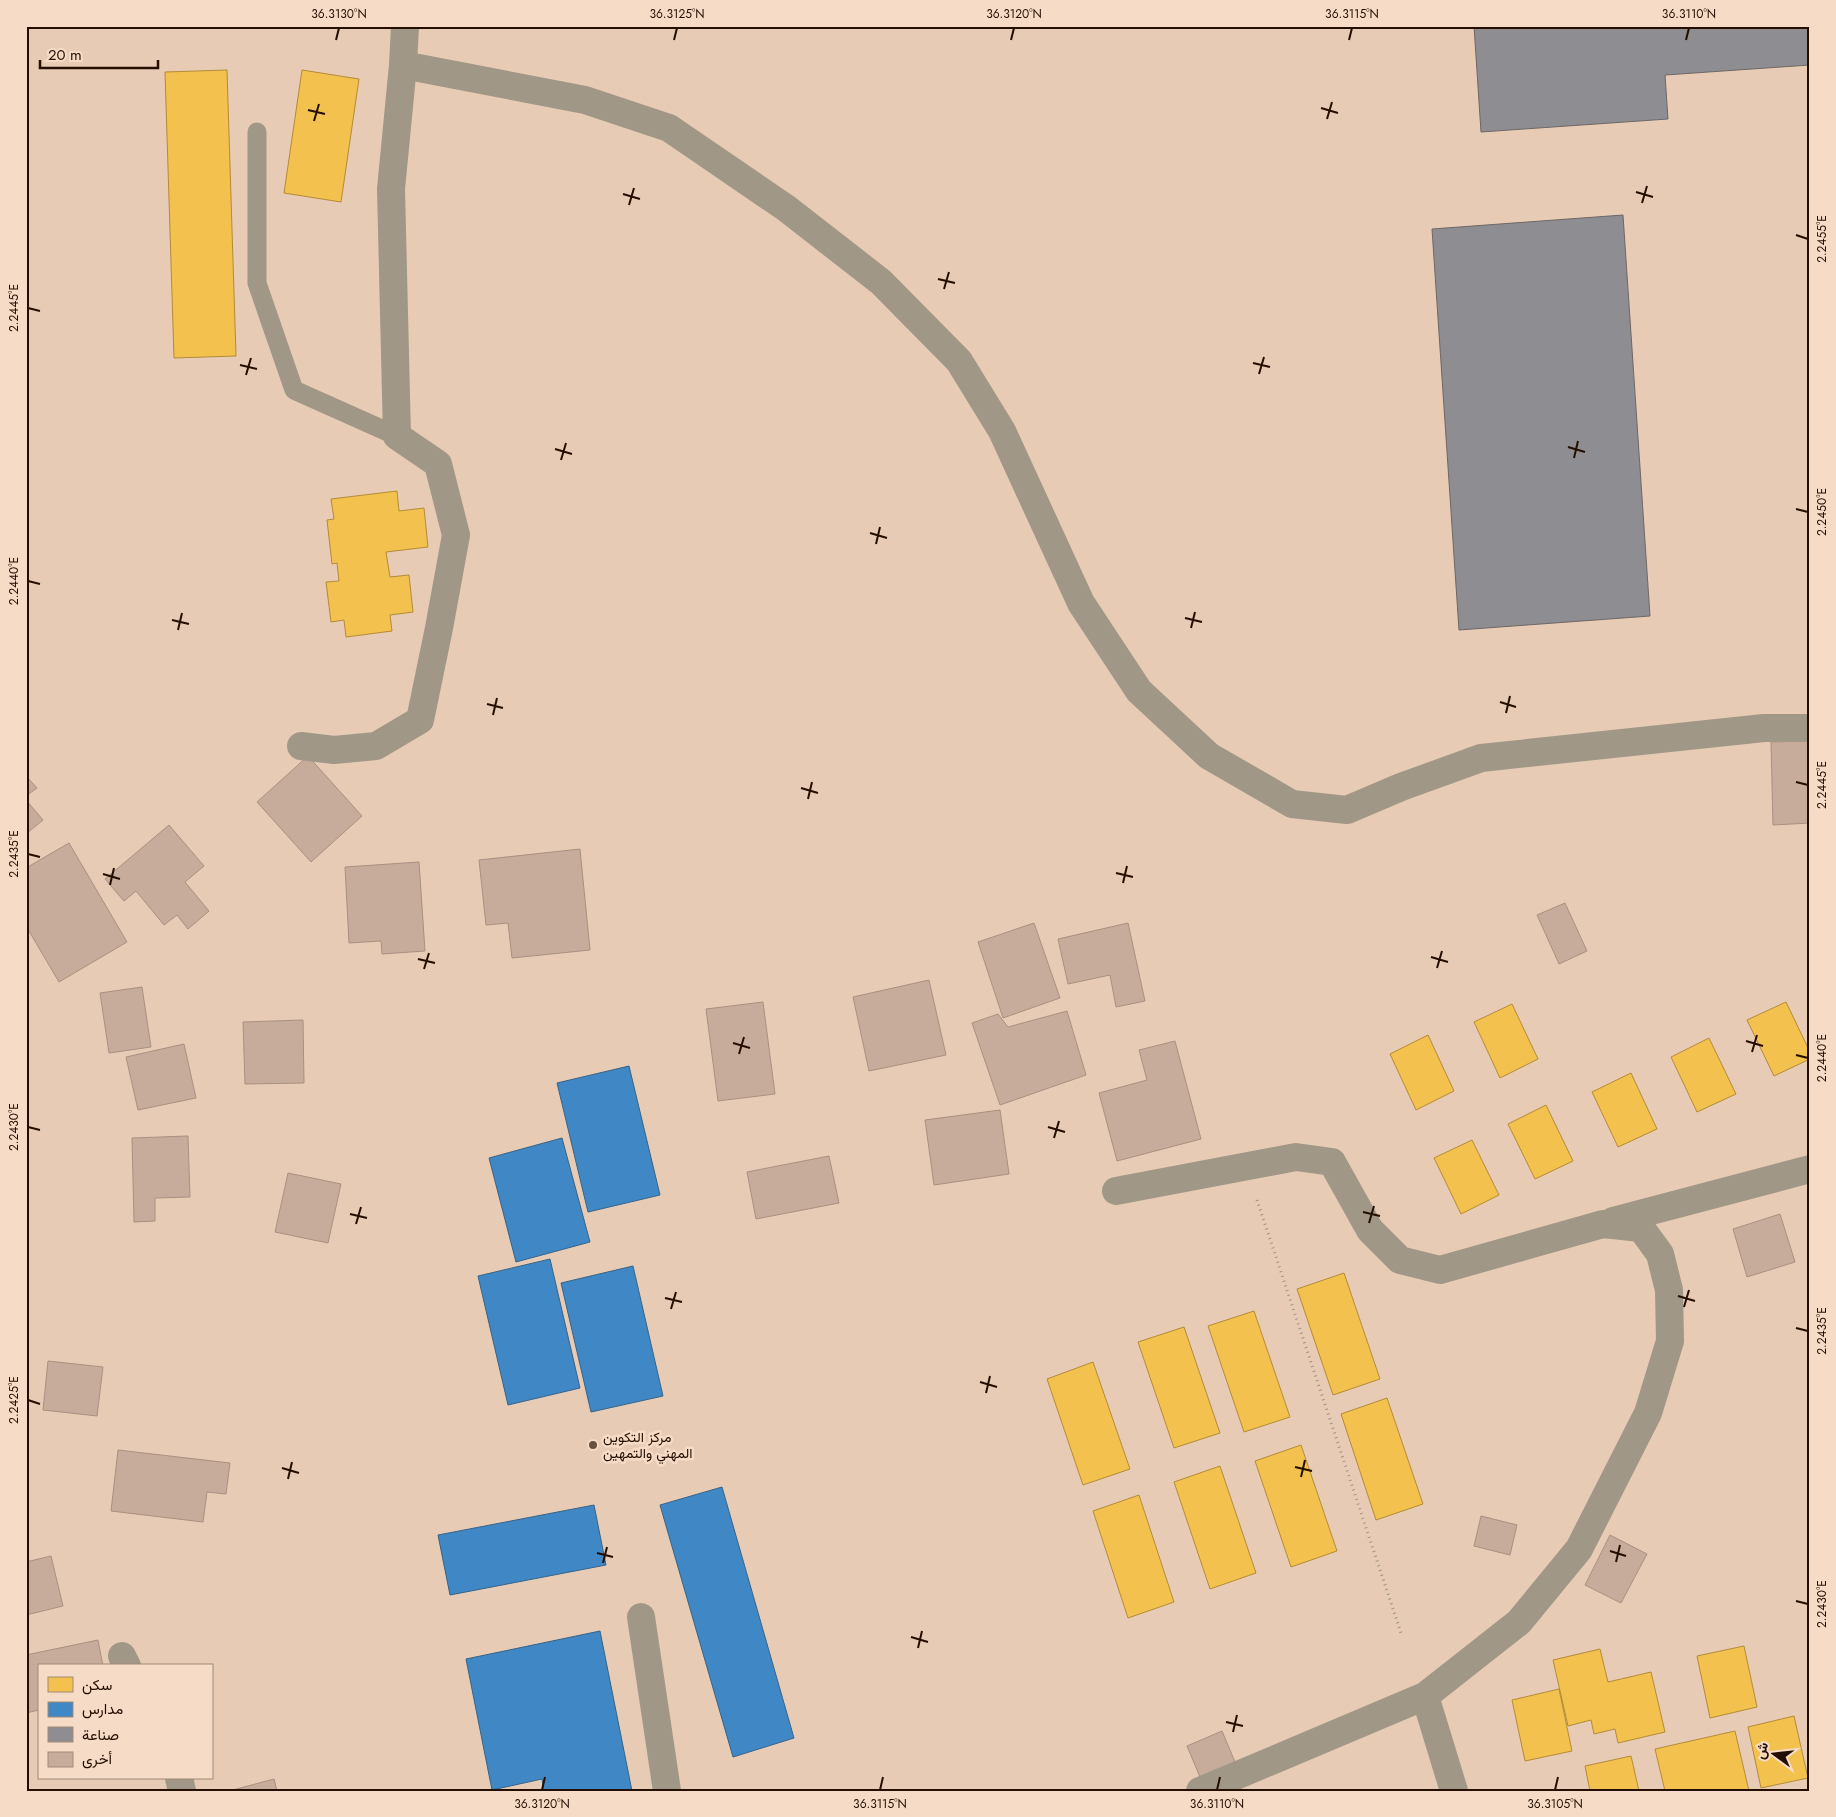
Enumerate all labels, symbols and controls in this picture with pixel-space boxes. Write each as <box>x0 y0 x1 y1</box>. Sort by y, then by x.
text: 36.3130°N <box>311 5 367 23</box>
text: 36.3125°N <box>649 5 705 23</box>
text: 36.3120°N <box>986 5 1042 23</box>
text: 36.3115°N <box>1325 5 1379 23</box>
text: 36.3110°N <box>1662 5 1716 23</box>
scale bar <box>40 38 158 70</box>
text: 20 m <box>48 44 82 66</box>
text: 2.2455°E <box>1813 215 1831 263</box>
text: 2.2445°E <box>5 284 23 332</box>
text: 2.2450°E <box>1813 488 1831 536</box>
text: 2.2440°E <box>5 557 23 605</box>
text: 2.2445°E <box>1813 761 1831 809</box>
text: 2.2435°E <box>5 830 23 878</box>
text: 2.2440°E <box>1813 1034 1831 1082</box>
text: 2.2430°E <box>5 1103 23 1151</box>
text: 2.2435°E <box>1813 1307 1831 1355</box>
text: 2.2425°E <box>5 1376 23 1424</box>
place label: مركز التكوين المهني والتمهين <box>603 1427 692 1465</box>
marker: مركز التكوين المهني والتمهين <box>587 1439 599 1451</box>
text: 2.2430°E <box>1813 1580 1831 1628</box>
legend <box>38 1664 212 1780</box>
text: سكن <box>82 1674 112 1696</box>
text: مدارس <box>82 1698 123 1720</box>
text: صناعة <box>82 1724 119 1746</box>
north arrow <box>1748 1730 1798 1780</box>
text: ش <box>1750 1740 1773 1761</box>
text: أخرى <box>82 1748 112 1770</box>
text: 36.3120°N <box>514 1795 570 1813</box>
text: 36.3115°N <box>853 1795 907 1813</box>
text: 36.3110°N <box>1190 1795 1244 1813</box>
text: 36.3105°N <box>1527 1795 1583 1813</box>

